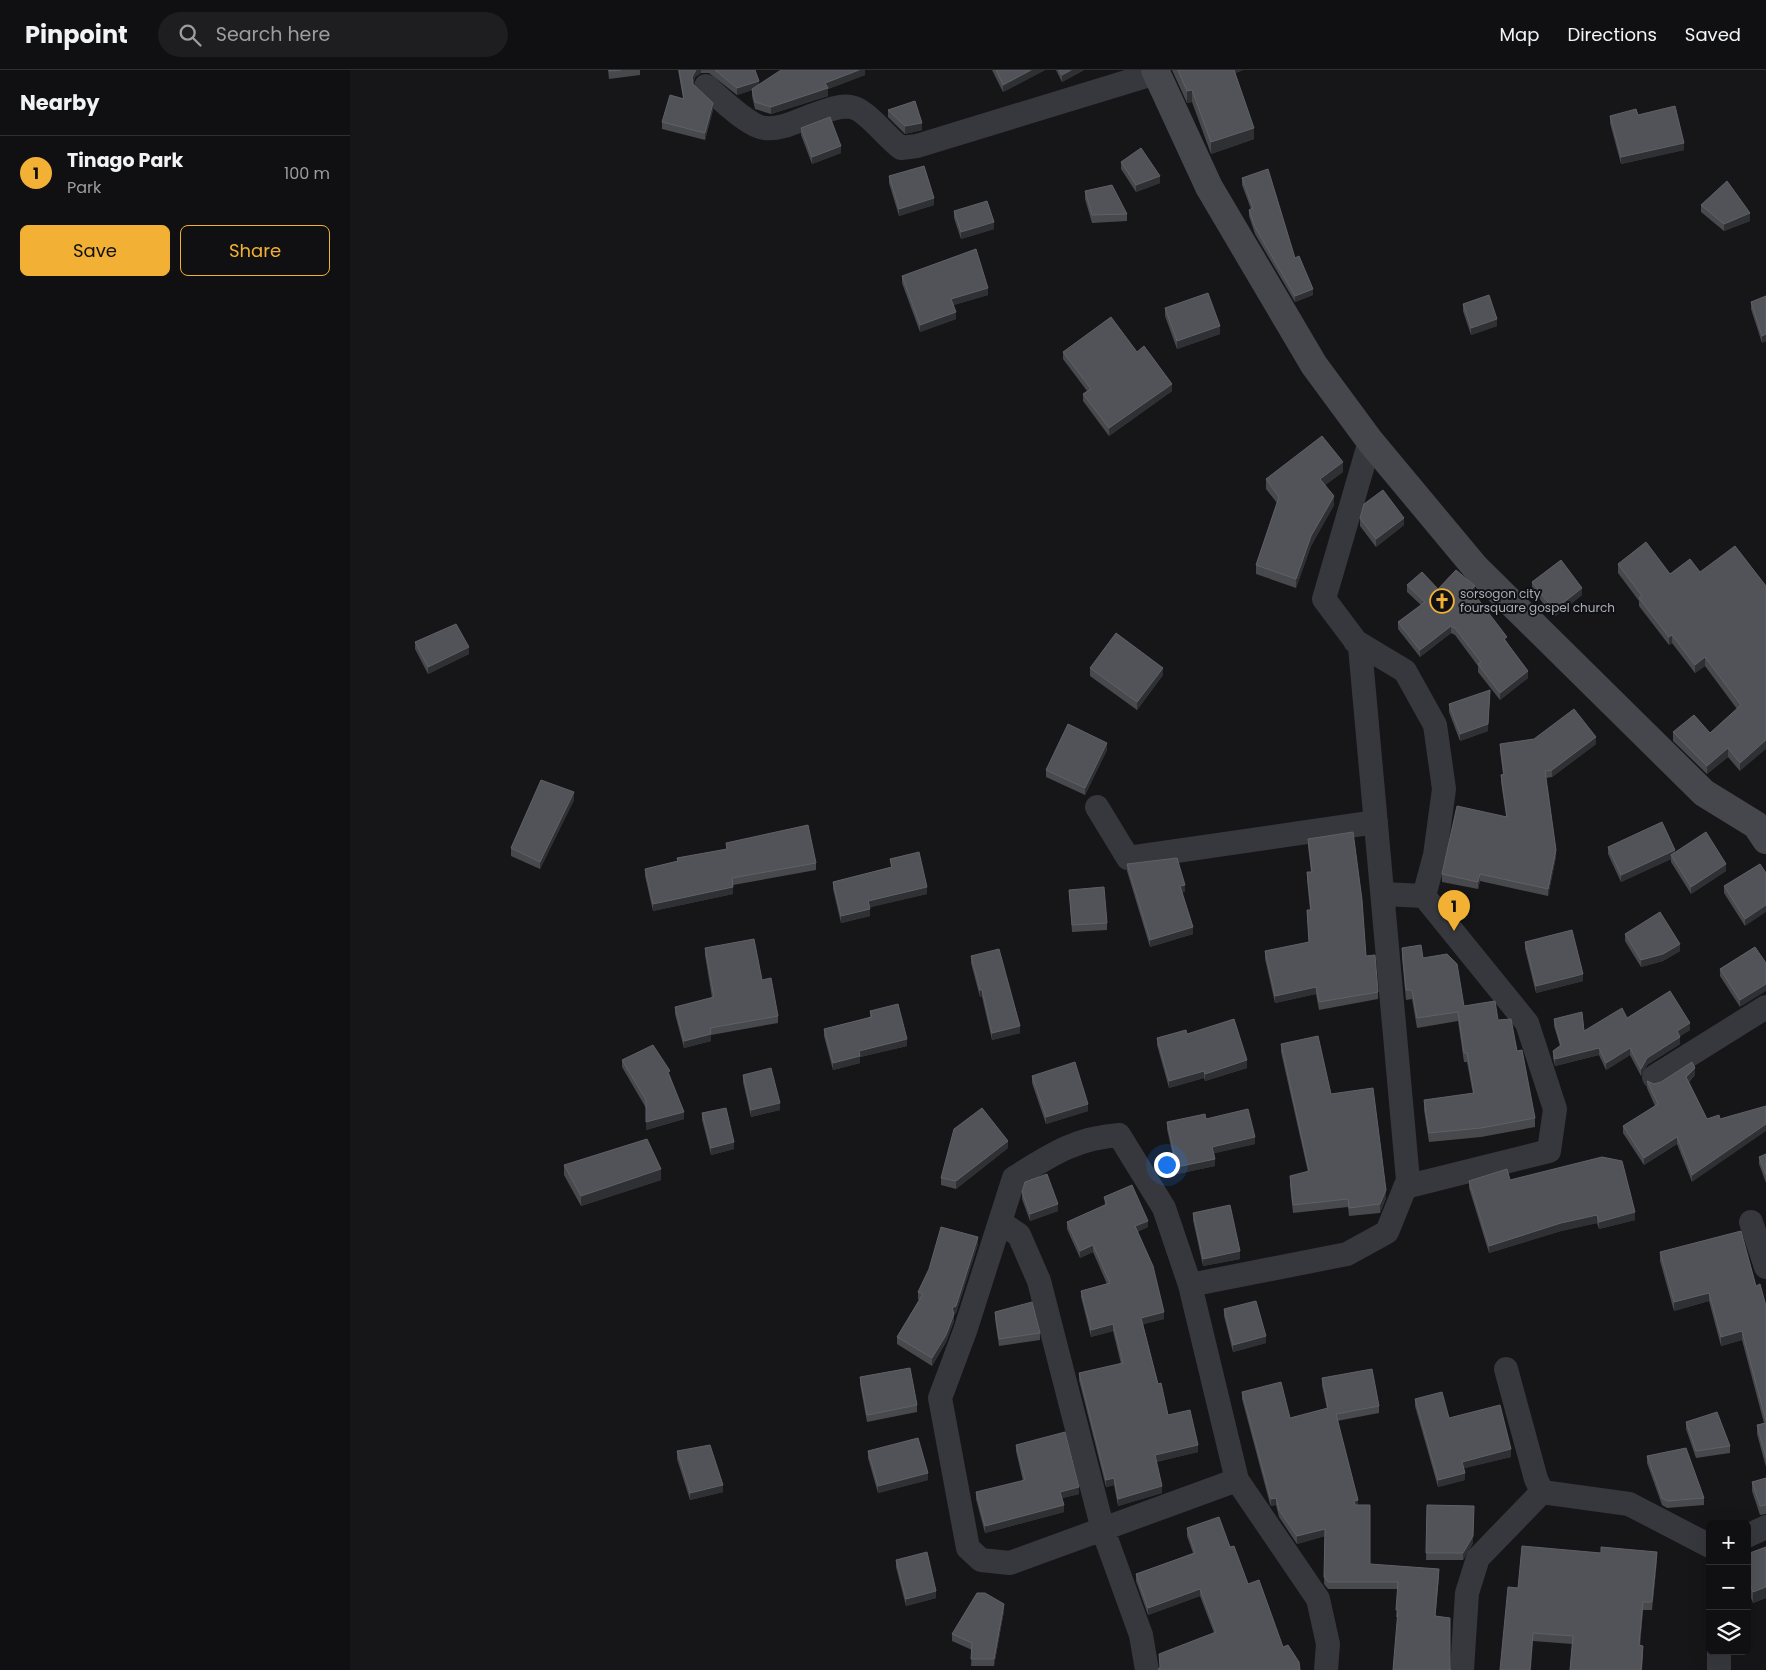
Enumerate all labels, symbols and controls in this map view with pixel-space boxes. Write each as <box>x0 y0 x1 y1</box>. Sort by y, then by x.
search box <box>158 12 508 57</box>
text: Pinpoint <box>25 18 128 51</box>
icon: search <box>176 21 204 49</box>
text: Search here <box>216 21 330 48</box>
text: Map <box>1500 22 1539 47</box>
text: Directions <box>1567 22 1657 47</box>
text: Saved <box>1685 22 1741 47</box>
text: Nearby <box>20 88 100 117</box>
text: Tinago Park <box>67 147 183 174</box>
text: 1 <box>33 162 39 185</box>
text: 100 m <box>284 162 330 185</box>
text: Park <box>67 176 101 199</box>
button: Save <box>20 225 170 276</box>
button: Share <box>180 225 330 276</box>
place label: sorsogon city foursquare gospel church <box>1460 585 1615 616</box>
church icon: sorsogon city foursquare gospel church <box>1429 588 1455 614</box>
pin: 1 <box>1438 890 1470 931</box>
your location <box>1154 1152 1180 1178</box>
map controls <box>1706 1520 1751 1655</box>
button: + <box>1706 1520 1751 1565</box>
button: − <box>1706 1565 1751 1610</box>
button: layers <box>1706 1610 1751 1655</box>

